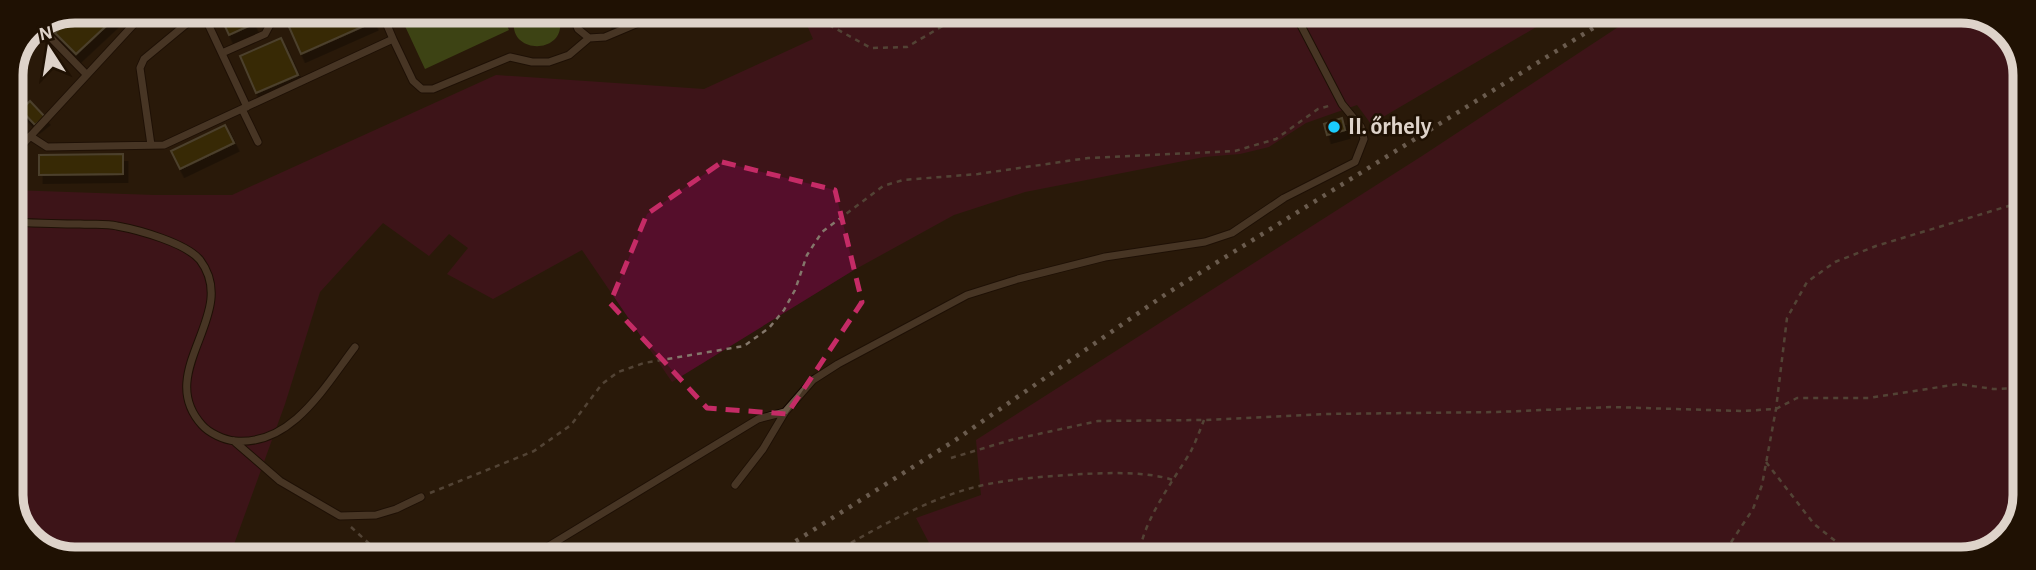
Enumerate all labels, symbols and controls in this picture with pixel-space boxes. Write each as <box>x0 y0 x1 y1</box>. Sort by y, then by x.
north arrow <box>14 14 84 84</box>
text: N <box>37 23 54 45</box>
place label: II. őrhely <box>1348 115 1432 139</box>
marker: II. őrhely <box>1326 119 1342 135</box>

